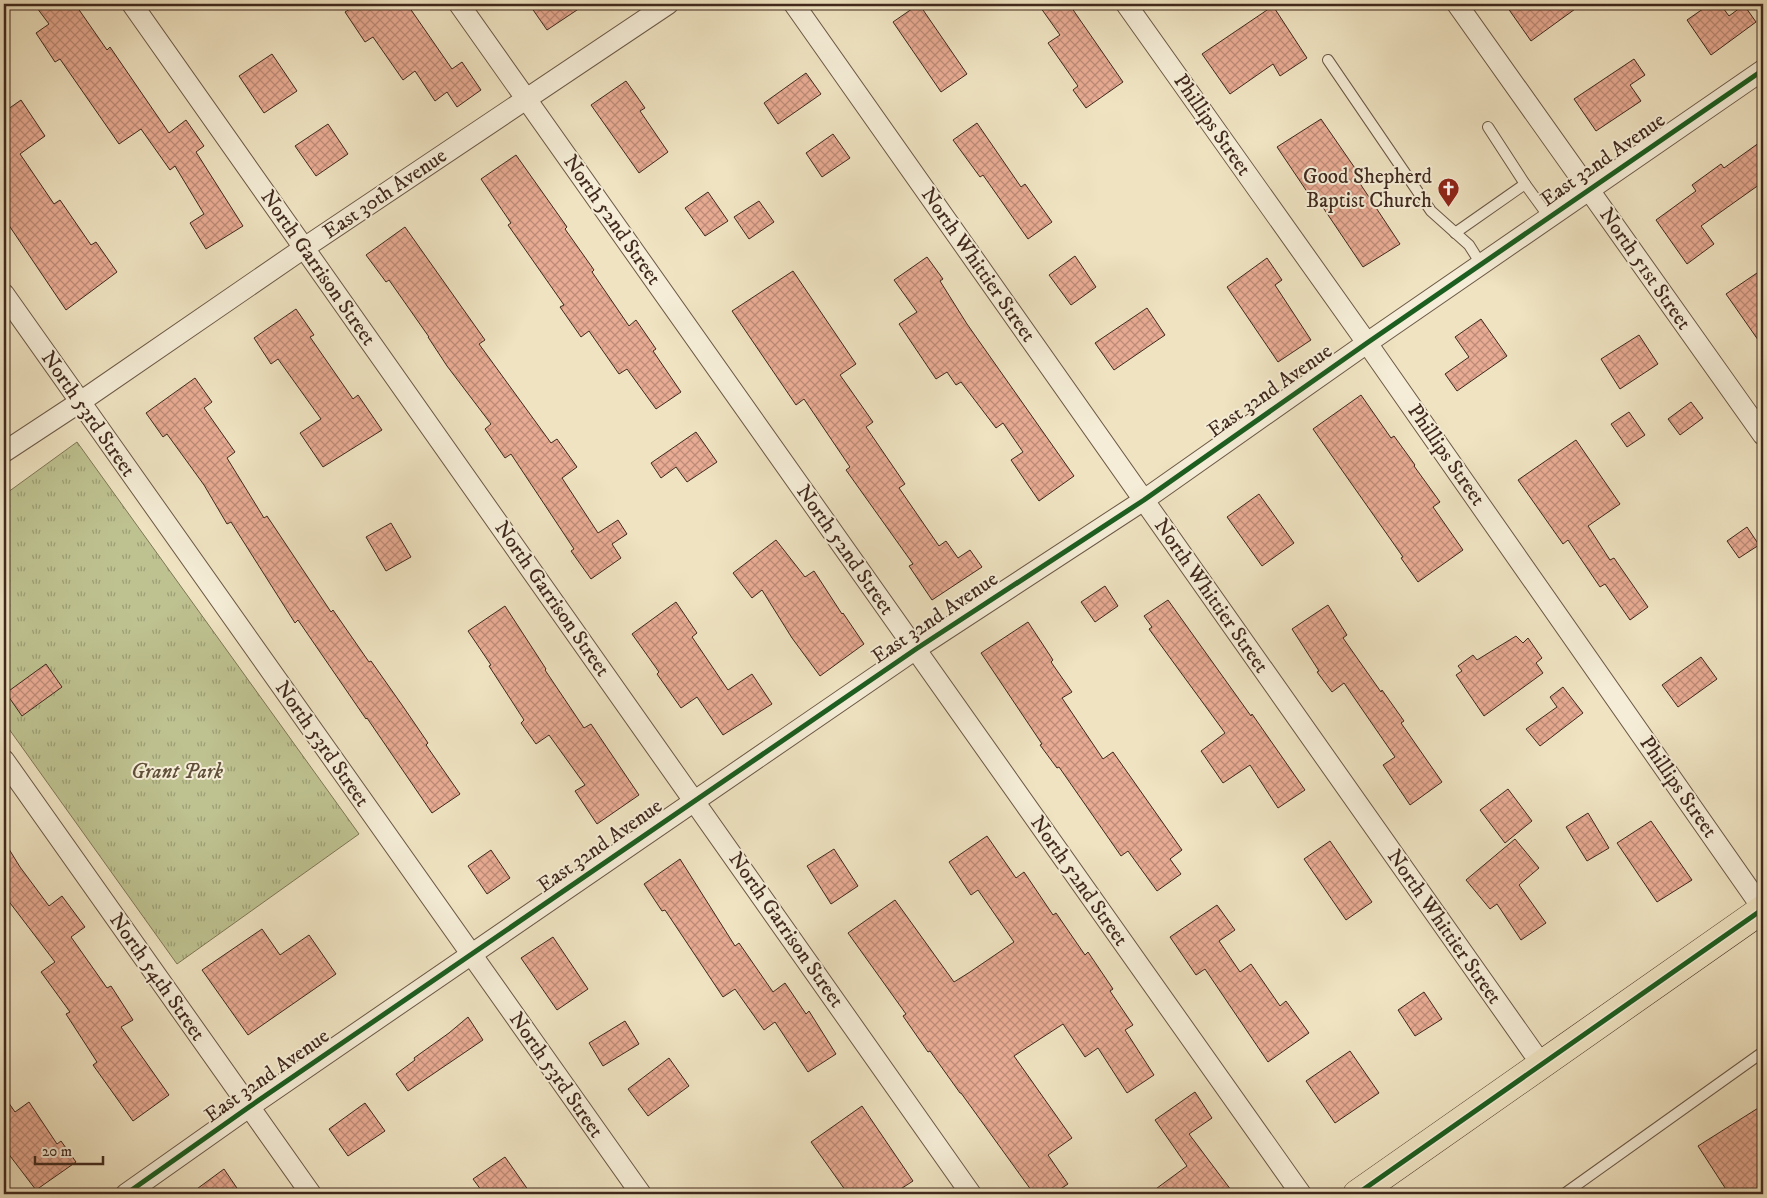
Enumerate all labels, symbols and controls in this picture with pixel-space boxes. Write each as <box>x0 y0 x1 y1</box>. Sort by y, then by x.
street label: Phillips Street <box>1167 69 1257 181</box>
street label: East 32nd Avenue <box>1535 107 1671 213</box>
street label: East 30th Avenue <box>318 143 452 245</box>
street label: North 52nd Street <box>557 150 667 290</box>
place label: Good Shepherd Baptist Church <box>1303 164 1433 214</box>
church icon: Good Shepherd Baptist Church <box>1436 177 1460 208</box>
street label: North Whittier Street <box>915 183 1041 348</box>
street label: North Garrison Street <box>255 185 382 351</box>
street label: North 51st Street <box>1593 203 1697 335</box>
street label: East 32nd Avenue <box>1202 338 1338 444</box>
street label: North 53rd Street <box>35 346 141 482</box>
street label: Phillips Street <box>1401 399 1491 511</box>
street label: North 52nd Street <box>790 480 900 620</box>
street label: North Whittier Street <box>1148 514 1274 679</box>
street label: North Garrison Street <box>489 516 616 682</box>
street label: East 32nd Avenue <box>867 566 1003 670</box>
street label: North 53rd Street <box>269 676 375 812</box>
street label: Phillips Street <box>1633 731 1723 843</box>
park label: Grant Park <box>131 759 223 785</box>
street label: East 32nd Avenue <box>532 793 668 899</box>
street label: North 52nd Street <box>1024 811 1134 951</box>
street label: North Whittier Street <box>1381 845 1507 1010</box>
street label: North Garrison Street <box>723 847 850 1013</box>
street label: North 54th Street <box>103 908 211 1046</box>
street label: North 53rd Street <box>503 1007 609 1143</box>
street label: East 32nd Avenue <box>199 1023 335 1129</box>
scale bar <box>35 1133 102 1165</box>
text: 20 m <box>42 1142 72 1161</box>

